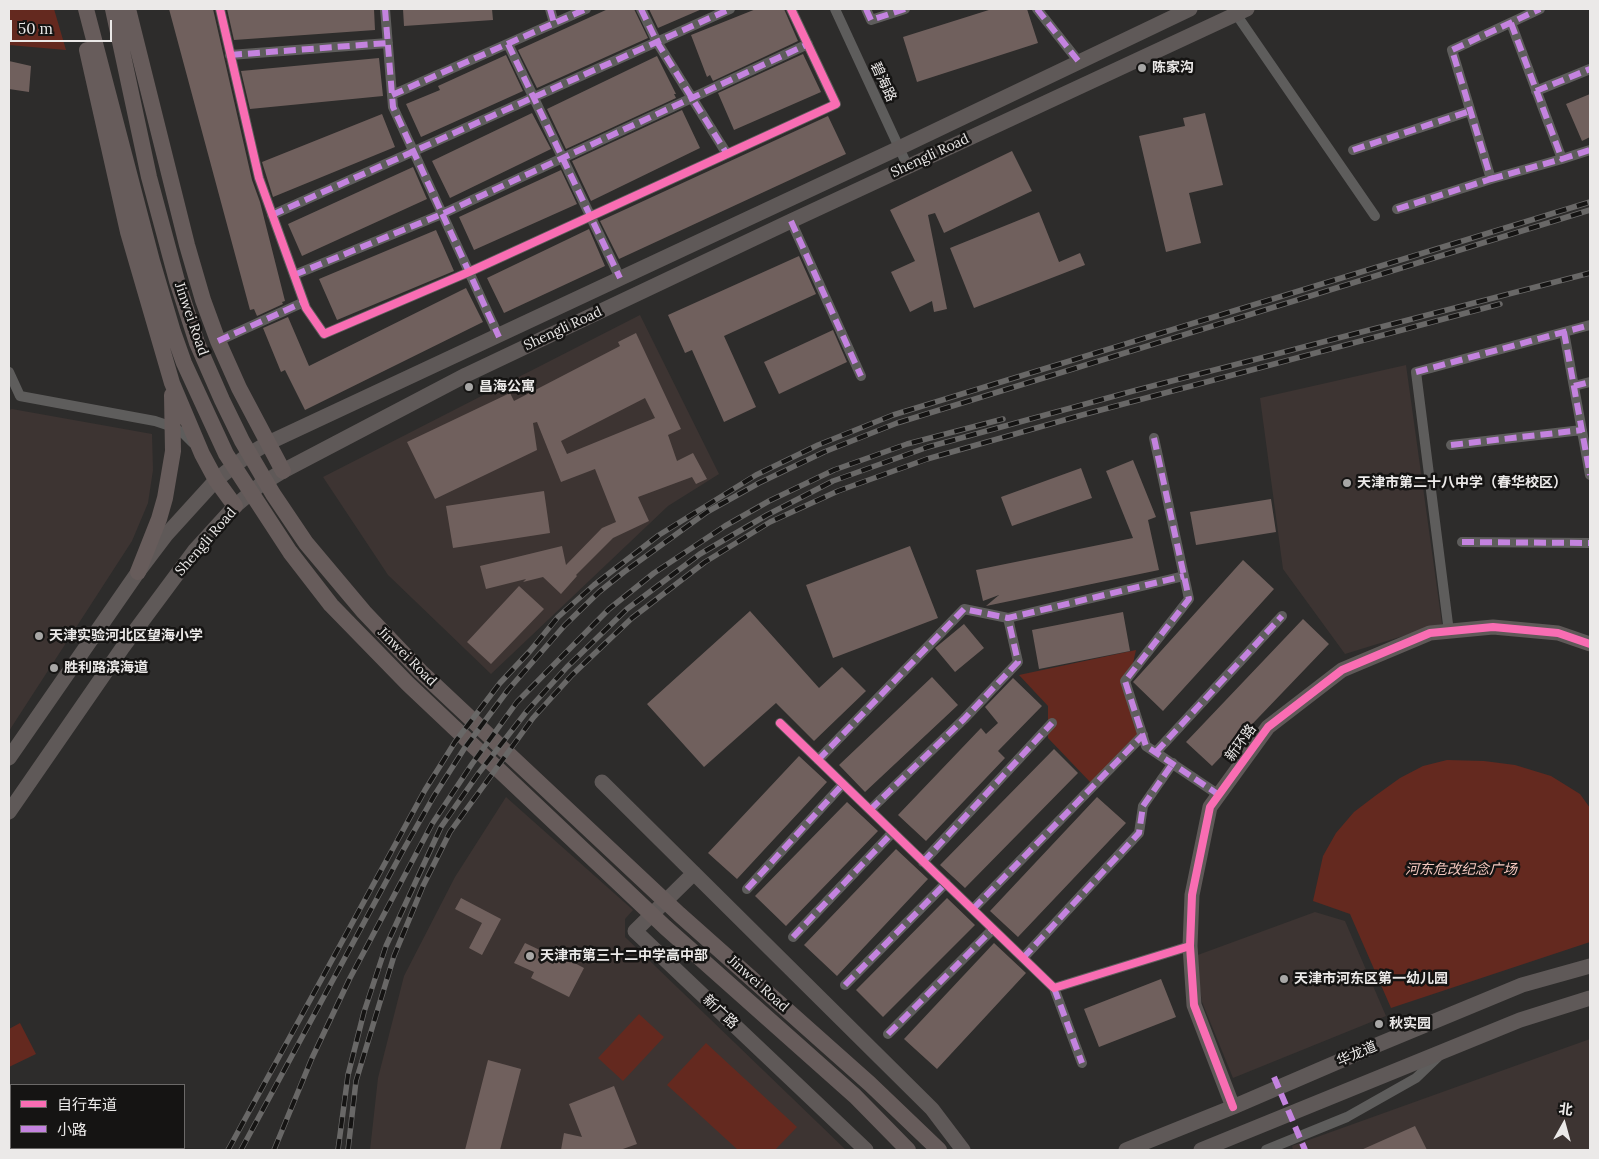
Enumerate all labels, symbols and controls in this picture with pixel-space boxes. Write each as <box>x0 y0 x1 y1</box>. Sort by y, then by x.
scale bar <box>12 10 115 42</box>
text: 50 m <box>18 19 53 38</box>
street label: 碧海路 <box>867 59 899 105</box>
place label: 陈家沟 <box>1152 60 1194 76</box>
marker: 陈家沟 <box>1136 62 1148 74</box>
street label: Shengli Road <box>888 131 972 181</box>
street label: Jinwei Road <box>171 280 211 358</box>
street label: Shengli Road <box>521 304 605 354</box>
place label: 昌海公寓 <box>479 379 535 395</box>
marker: 昌海公寓 <box>463 381 475 393</box>
place label: 天津市第二十八中学（春华校区） <box>1357 475 1567 491</box>
marker: 天津市第二十八中学（春华校区） <box>1341 477 1353 489</box>
street label: Shengli Road <box>172 505 240 579</box>
street label: Jinwei Road <box>374 624 440 690</box>
place label: 天津实验河北区望海小学 <box>49 628 203 644</box>
marker: 天津实验河北区望海小学 <box>33 630 45 642</box>
place label: 胜利路滨海道 <box>64 660 148 676</box>
marker: 胜利路滨海道 <box>48 662 60 674</box>
street label: 新环路 <box>1222 721 1260 765</box>
park label: 河东危改纪念广场 <box>1405 862 1517 878</box>
place label: 天津市第三十二中学高中部 <box>540 948 708 964</box>
marker: 天津市第三十二中学高中部 <box>524 950 536 962</box>
street label: Jinwei Road <box>724 952 792 1016</box>
place label: 天津市河东区第一幼儿园 <box>1294 971 1448 987</box>
marker: 天津市河东区第一幼儿园 <box>1278 973 1290 985</box>
street label: 新广路 <box>699 992 741 1032</box>
place label: 秋实园 <box>1389 1016 1431 1032</box>
marker: 秋实园 <box>1373 1018 1385 1030</box>
street label: 华龙道 <box>1334 1038 1380 1070</box>
legend <box>10 1084 185 1149</box>
text: 自行车道 <box>57 1095 117 1114</box>
north arrow <box>1539 1099 1589 1149</box>
text: 北 <box>1558 1099 1574 1119</box>
text: 小路 <box>57 1120 87 1139</box>

